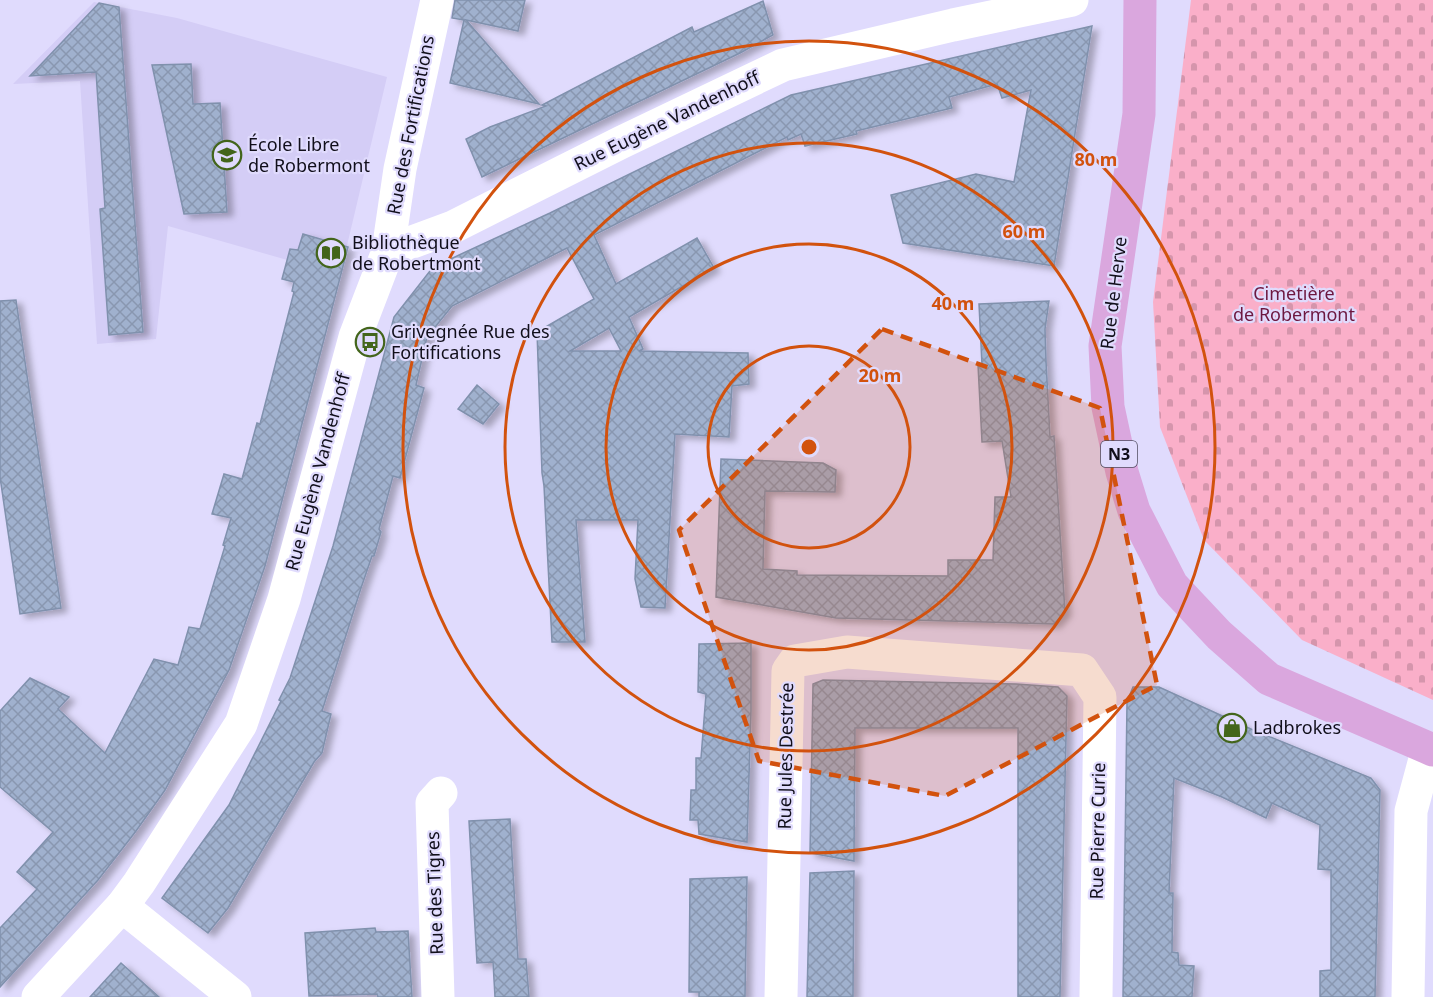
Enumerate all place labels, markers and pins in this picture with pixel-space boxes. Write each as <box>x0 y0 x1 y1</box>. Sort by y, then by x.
place label: École Libre de Robermont <box>248 132 370 177</box>
school or university icon: École Libre de Robermont <box>211 139 243 171</box>
place label: Bibliothèque de Robertmont <box>352 230 481 275</box>
library icon: Bibliothèque de Robertmont <box>315 237 347 269</box>
place label: Grivegnée Rue des Fortifications <box>391 319 550 364</box>
bus stop icon: Grivegnée Rue des Fortifications <box>354 326 386 358</box>
centre of rings <box>799 437 819 457</box>
shop icon: Ladbrokes <box>1216 712 1248 744</box>
place label: Ladbrokes <box>1253 715 1341 739</box>

